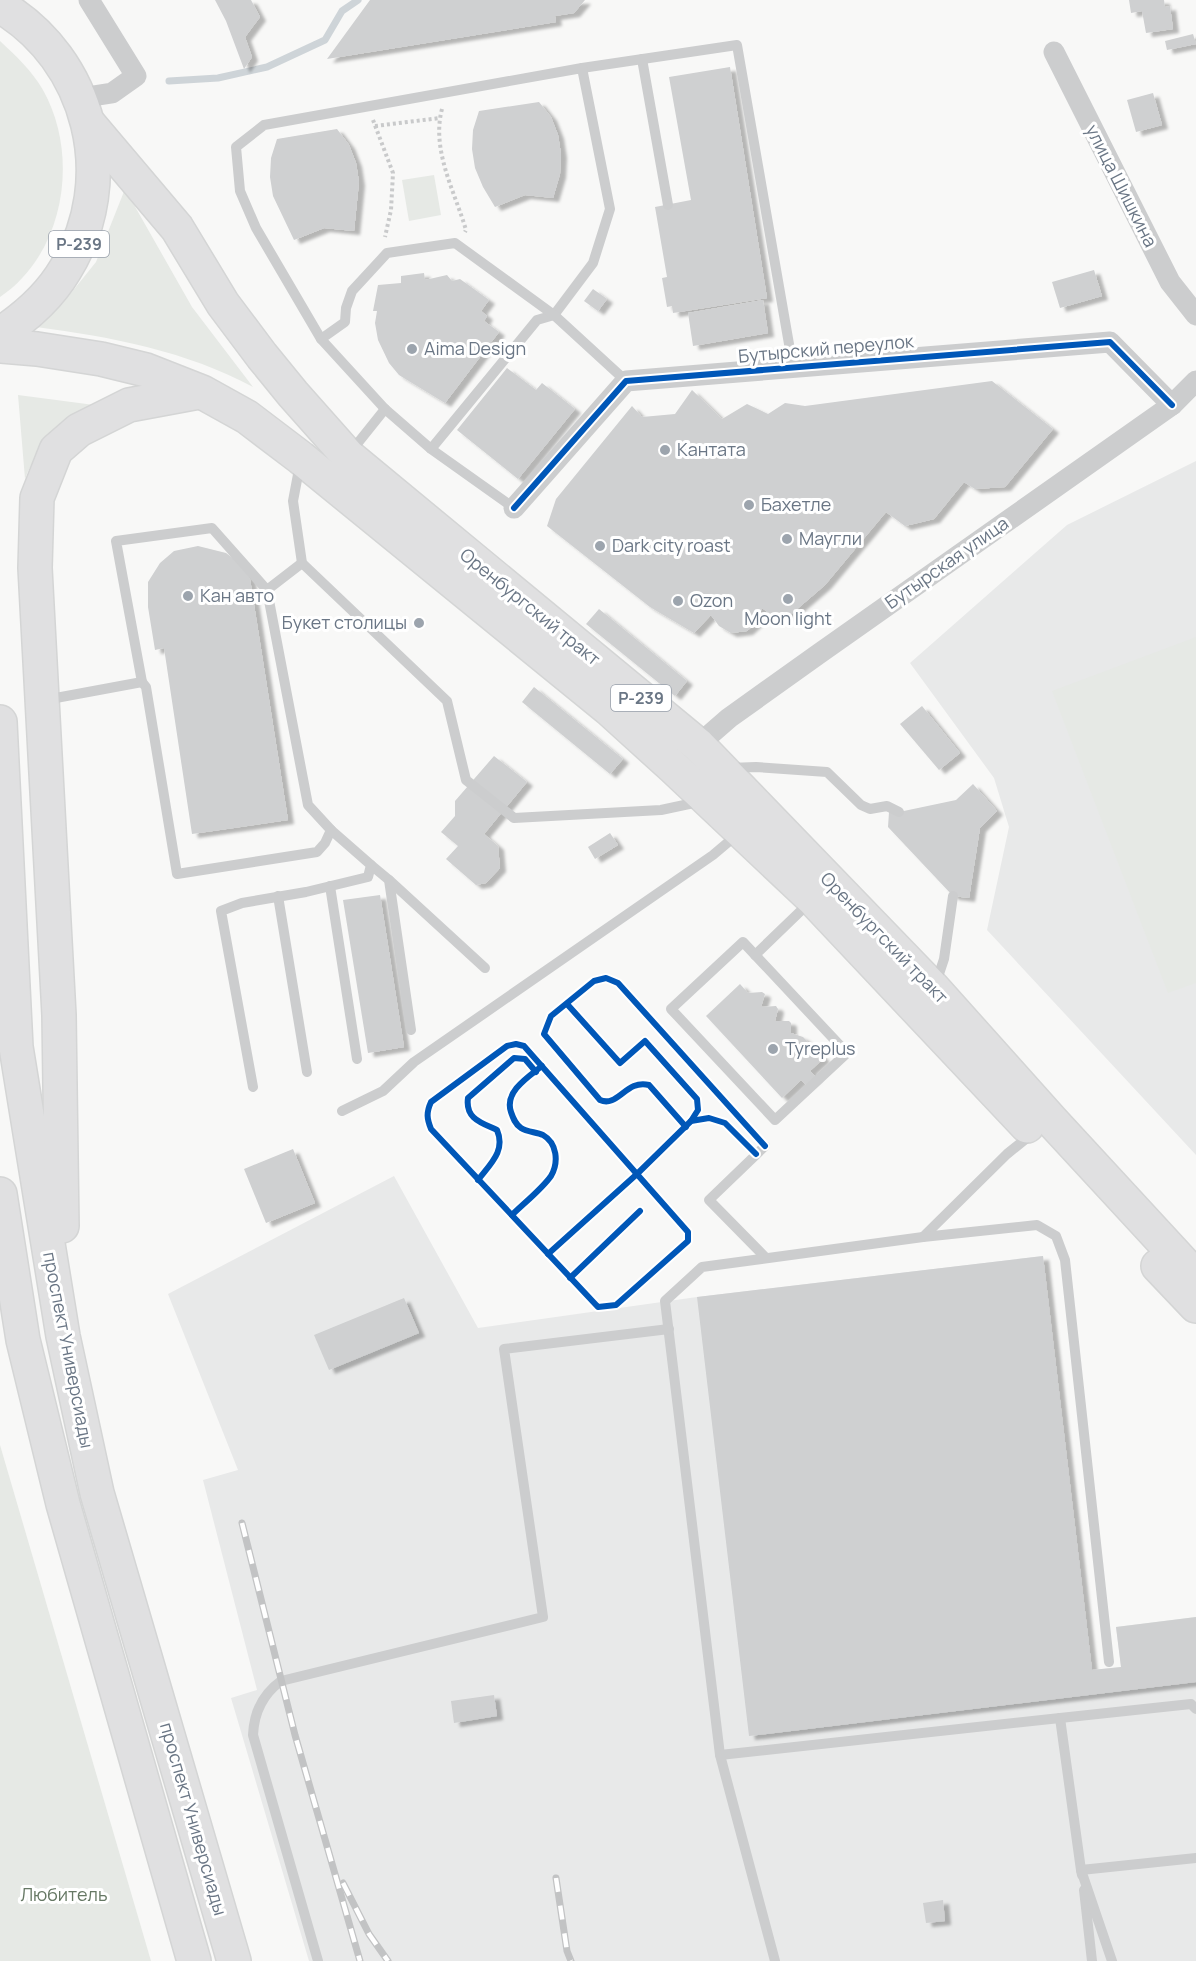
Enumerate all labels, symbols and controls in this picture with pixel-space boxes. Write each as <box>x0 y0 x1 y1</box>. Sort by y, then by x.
street label: улица Шишкина <box>1081 120 1163 251</box>
road number: Р-239 <box>49 231 109 257</box>
street label: Бутырский переулок <box>737 328 916 368</box>
place label: Aima Design <box>424 336 526 360</box>
marker: Aima Design <box>405 342 419 356</box>
place label: Кантата <box>677 437 746 461</box>
marker: Кантата <box>658 443 672 457</box>
place label: Бахетле <box>761 492 831 516</box>
marker: Бахетле <box>742 498 756 512</box>
street label: Бутырская улица <box>880 511 1013 614</box>
place label: Маугли <box>799 526 862 550</box>
marker: Маугли <box>780 532 794 546</box>
place label: Dark city roast <box>612 533 731 557</box>
marker: Dark city roast <box>593 539 607 553</box>
street label: Оренбургский тракт <box>455 542 606 670</box>
place label: Кан авто <box>200 583 274 607</box>
place label: Ozon <box>690 588 733 612</box>
marker: Кан авто <box>181 589 195 603</box>
marker: Moon light <box>781 592 795 606</box>
marker: Ozon <box>671 594 685 608</box>
place label: Moon light <box>744 606 832 630</box>
place label: Букет столицы <box>282 610 407 634</box>
marker: Букет столицы <box>412 616 426 630</box>
road number: Р-239 <box>611 685 671 711</box>
street label: Оренбургский тракт <box>816 866 954 1008</box>
place label: Tyreplus <box>785 1036 856 1060</box>
marker: Tyreplus <box>766 1042 780 1056</box>
street label: проспект Универсиады <box>38 1250 100 1450</box>
street label: проспект Универсиады <box>155 1719 233 1918</box>
park label: Любитель <box>20 1882 108 1906</box>

